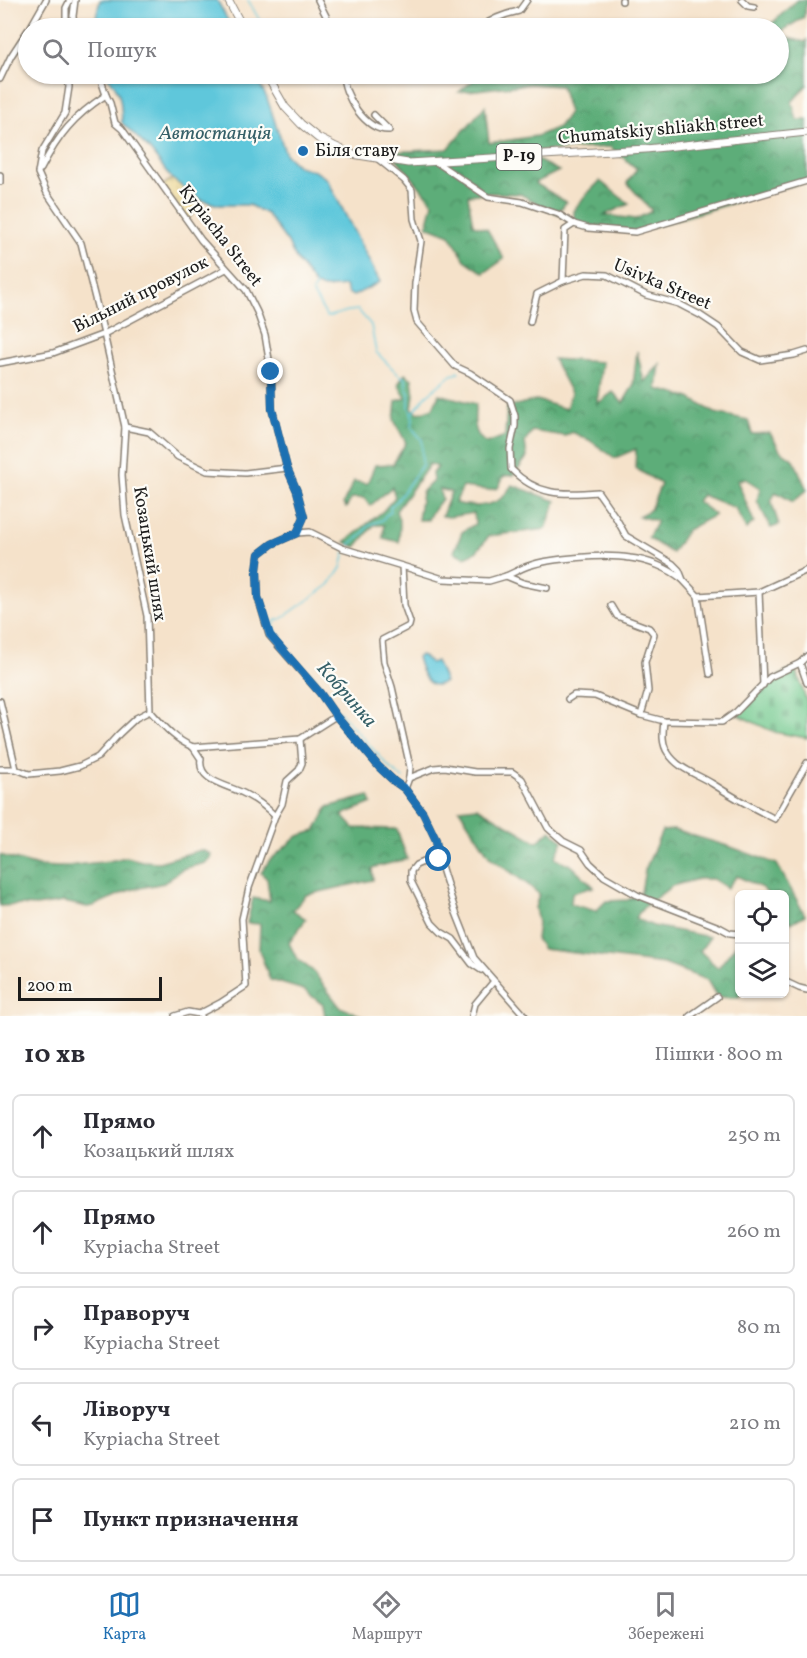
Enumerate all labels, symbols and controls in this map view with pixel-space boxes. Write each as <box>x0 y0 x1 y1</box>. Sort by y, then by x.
search box <box>18 18 789 84</box>
icon: search <box>39 35 72 68</box>
text: Пошук <box>87 36 157 67</box>
street label: Chumatskiy shliakh street <box>557 109 765 151</box>
water label: Автостанція <box>158 120 271 148</box>
place label: Біля ставу <box>315 139 399 164</box>
marker: Біля ставу <box>296 144 310 158</box>
road number: Р-19 <box>496 144 542 170</box>
street label: Kypiacha Street <box>172 180 268 292</box>
street label: Вільний провулок <box>69 250 213 340</box>
street label: Usivka Street <box>609 253 715 317</box>
route end <box>257 358 283 384</box>
street label: Козацький шлях <box>126 485 172 623</box>
water label: Кобринка <box>309 656 383 734</box>
route start <box>425 845 451 871</box>
map controls <box>735 890 789 998</box>
button: locate <box>735 890 789 944</box>
button: layers <box>735 944 789 998</box>
scale bar <box>18 974 162 1001</box>
text: 200 m <box>27 976 72 998</box>
text: 10 хв <box>24 1037 85 1073</box>
text: Пішки · 800 m <box>654 1041 783 1069</box>
text: Прямо <box>83 1107 155 1138</box>
icon: ahead <box>26 1120 59 1153</box>
text: 250 m <box>727 1122 781 1150</box>
text: Козацький шлях <box>83 1138 235 1166</box>
text: Прямо <box>83 1203 155 1234</box>
icon: ahead <box>26 1216 59 1249</box>
text: 260 m <box>726 1218 781 1246</box>
text: Kypiacha Street <box>83 1234 220 1262</box>
text: Праворуч <box>83 1299 190 1330</box>
icon: right <box>26 1312 59 1345</box>
text: 80 m <box>737 1314 781 1342</box>
text: Kypiacha Street <box>83 1330 220 1358</box>
text: Ліворуч <box>83 1395 170 1426</box>
icon: left <box>26 1408 59 1441</box>
text: 210 m <box>729 1410 781 1438</box>
text: Kypiacha Street <box>83 1426 220 1454</box>
icon: arrive <box>26 1504 59 1537</box>
text: Пункт призначення <box>83 1505 299 1536</box>
tab: Карта <box>103 1588 146 1646</box>
tab: Маршрут <box>352 1588 422 1646</box>
tab: Збережені <box>628 1588 704 1646</box>

